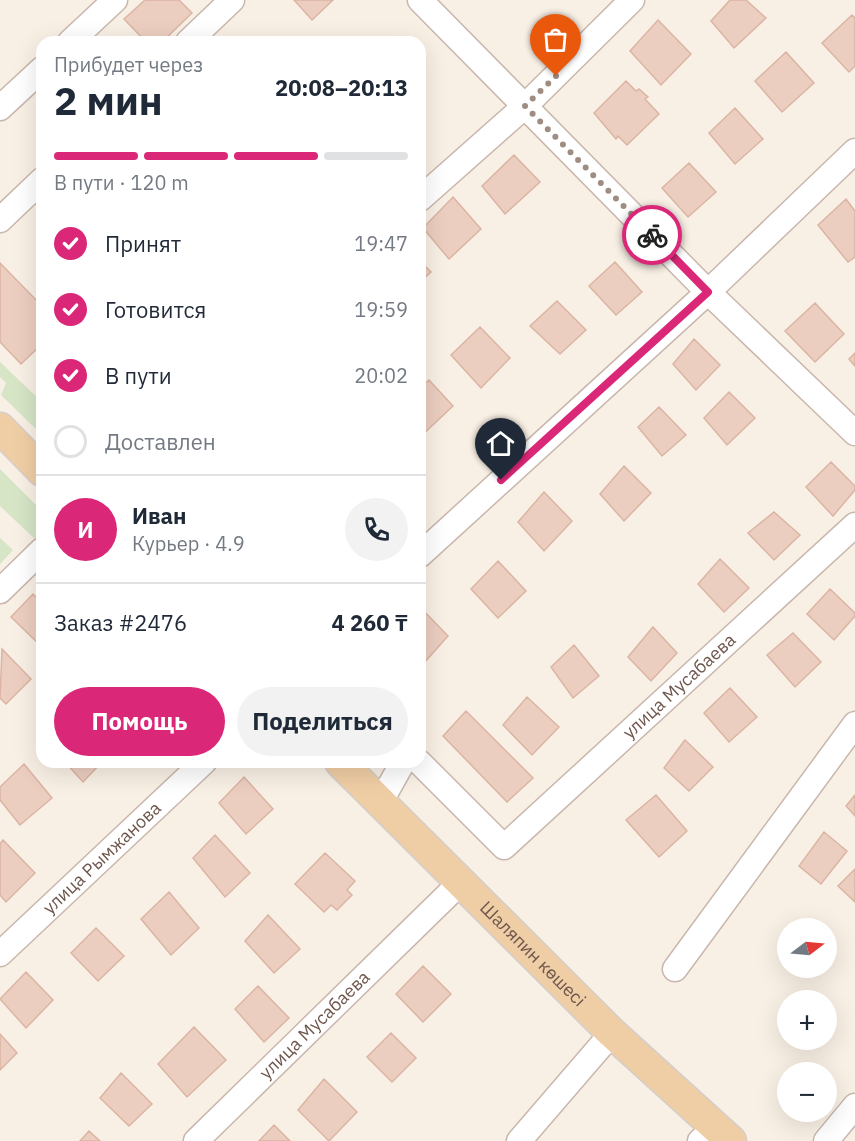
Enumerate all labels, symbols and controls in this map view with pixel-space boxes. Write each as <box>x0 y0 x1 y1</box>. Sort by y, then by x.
pin <box>530 14 581 76</box>
icon: bag <box>539 23 572 56</box>
text: Прибудет через <box>54 51 203 78</box>
text: 20:08–20:13 <box>275 73 408 102</box>
text: 2 мин <box>54 75 163 126</box>
text: В пути · 120 m <box>54 169 189 196</box>
courier <box>622 205 682 265</box>
icon: bike <box>636 219 669 252</box>
icon: check <box>54 227 87 260</box>
text: Принят <box>105 229 181 258</box>
text: 19:47 <box>354 230 408 257</box>
icon: check <box>54 293 87 326</box>
text: Готовится <box>105 295 206 324</box>
text: 19:59 <box>354 296 408 323</box>
icon: check <box>54 359 87 392</box>
text: В пути <box>105 361 172 390</box>
text: 20:02 <box>354 362 408 389</box>
pin <box>475 418 526 480</box>
text: Доставлен <box>105 427 216 456</box>
icon: home <box>484 427 517 460</box>
button: phone <box>345 498 408 561</box>
text: Иван <box>132 501 187 530</box>
text: И <box>78 515 93 544</box>
text: Курьер · 4.9 <box>132 530 245 557</box>
text: Заказ #2476 <box>54 608 187 637</box>
text: 4 260 ₸ <box>332 608 408 637</box>
street label: улица Мусабаева <box>617 628 741 744</box>
button: Помощь <box>54 687 225 756</box>
button: Поделиться <box>237 687 408 756</box>
street label: улица Рымжанова <box>38 796 166 919</box>
street label: Шаляпин көшесі <box>475 896 591 1011</box>
north arrow <box>777 918 837 978</box>
map controls <box>777 918 837 1122</box>
street label: улица Мусабаева <box>254 965 375 1084</box>
button: + <box>777 990 837 1050</box>
button: − <box>777 1062 837 1122</box>

